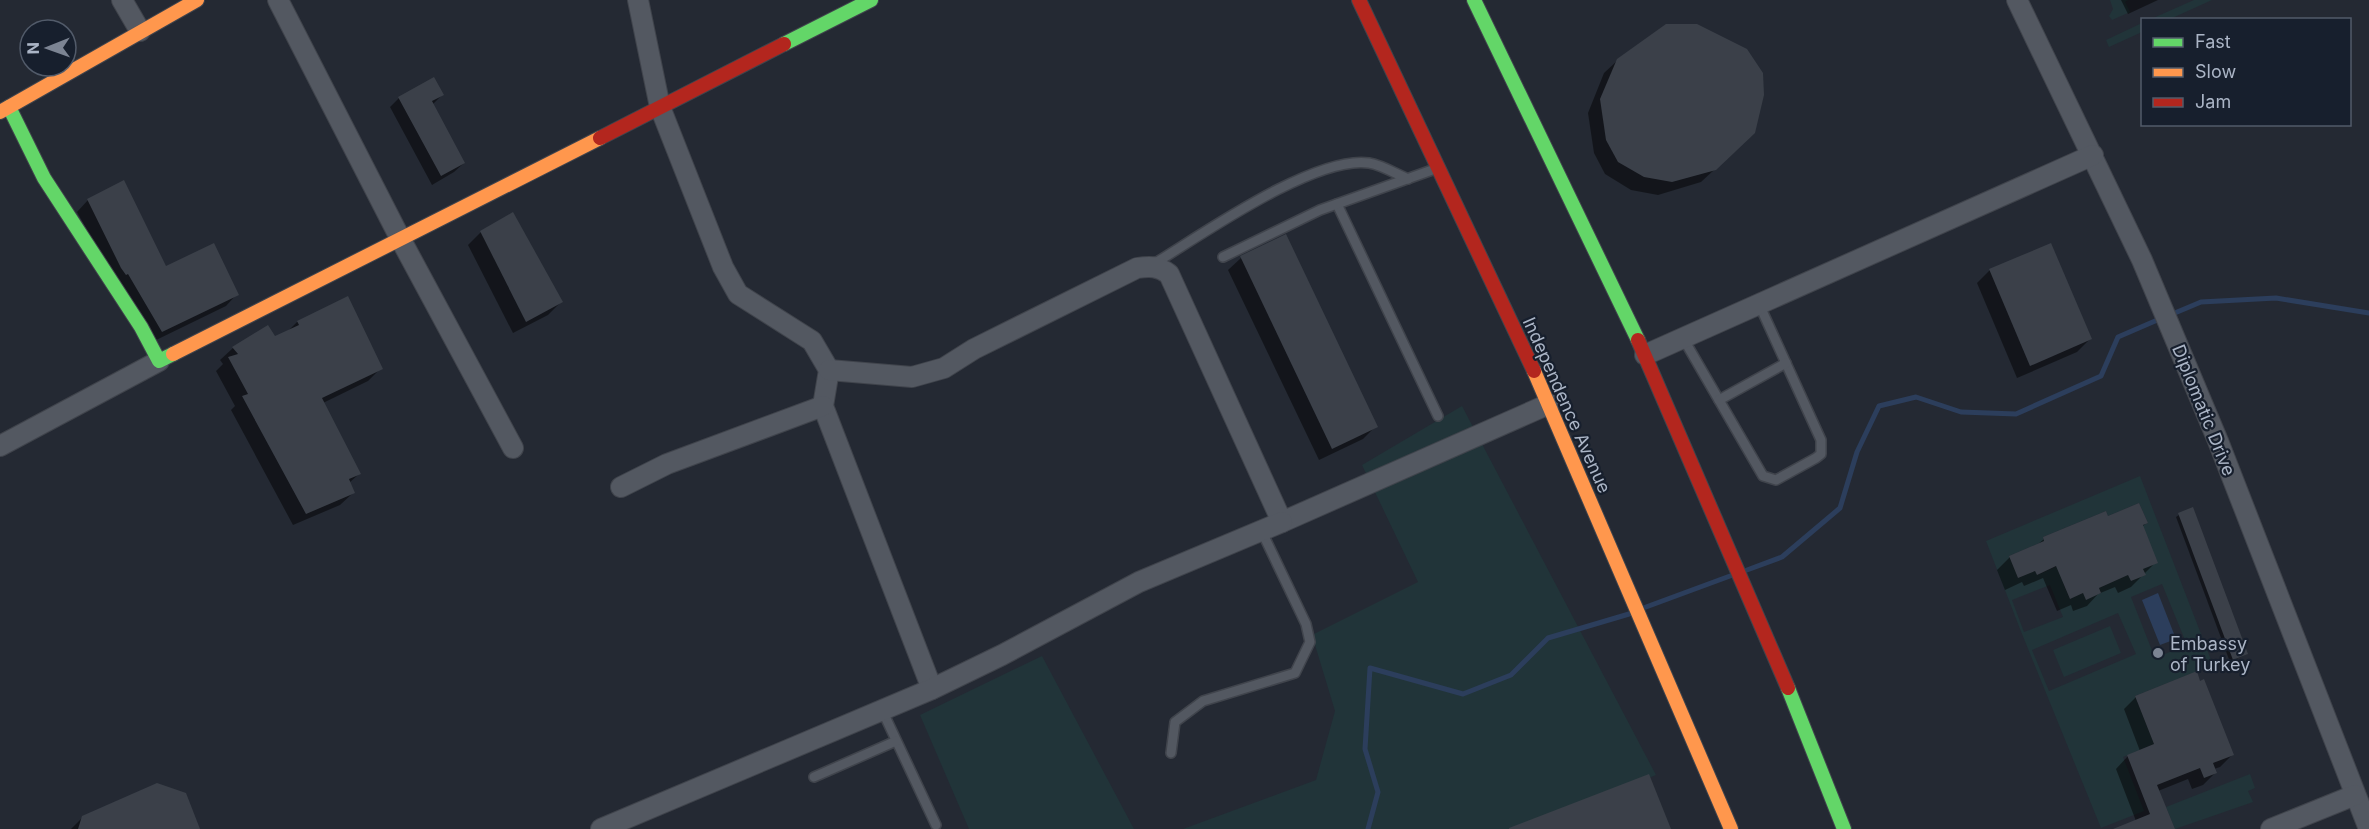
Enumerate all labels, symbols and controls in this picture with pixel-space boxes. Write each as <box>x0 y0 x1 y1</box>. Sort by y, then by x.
north arrow <box>18 18 78 78</box>
legend <box>2141 18 2351 126</box>
text: Fast <box>2195 31 2231 52</box>
text: N <box>23 42 43 55</box>
text: Slow <box>2195 61 2236 82</box>
text: Jam <box>2195 91 2231 112</box>
street label: Independence Avenue <box>1519 314 1615 496</box>
street label: Diplomatic Drive <box>2168 341 2240 479</box>
place label: Embassy of Turkey <box>2170 633 2250 675</box>
marker: Embassy of Turkey <box>2151 646 2165 660</box>

